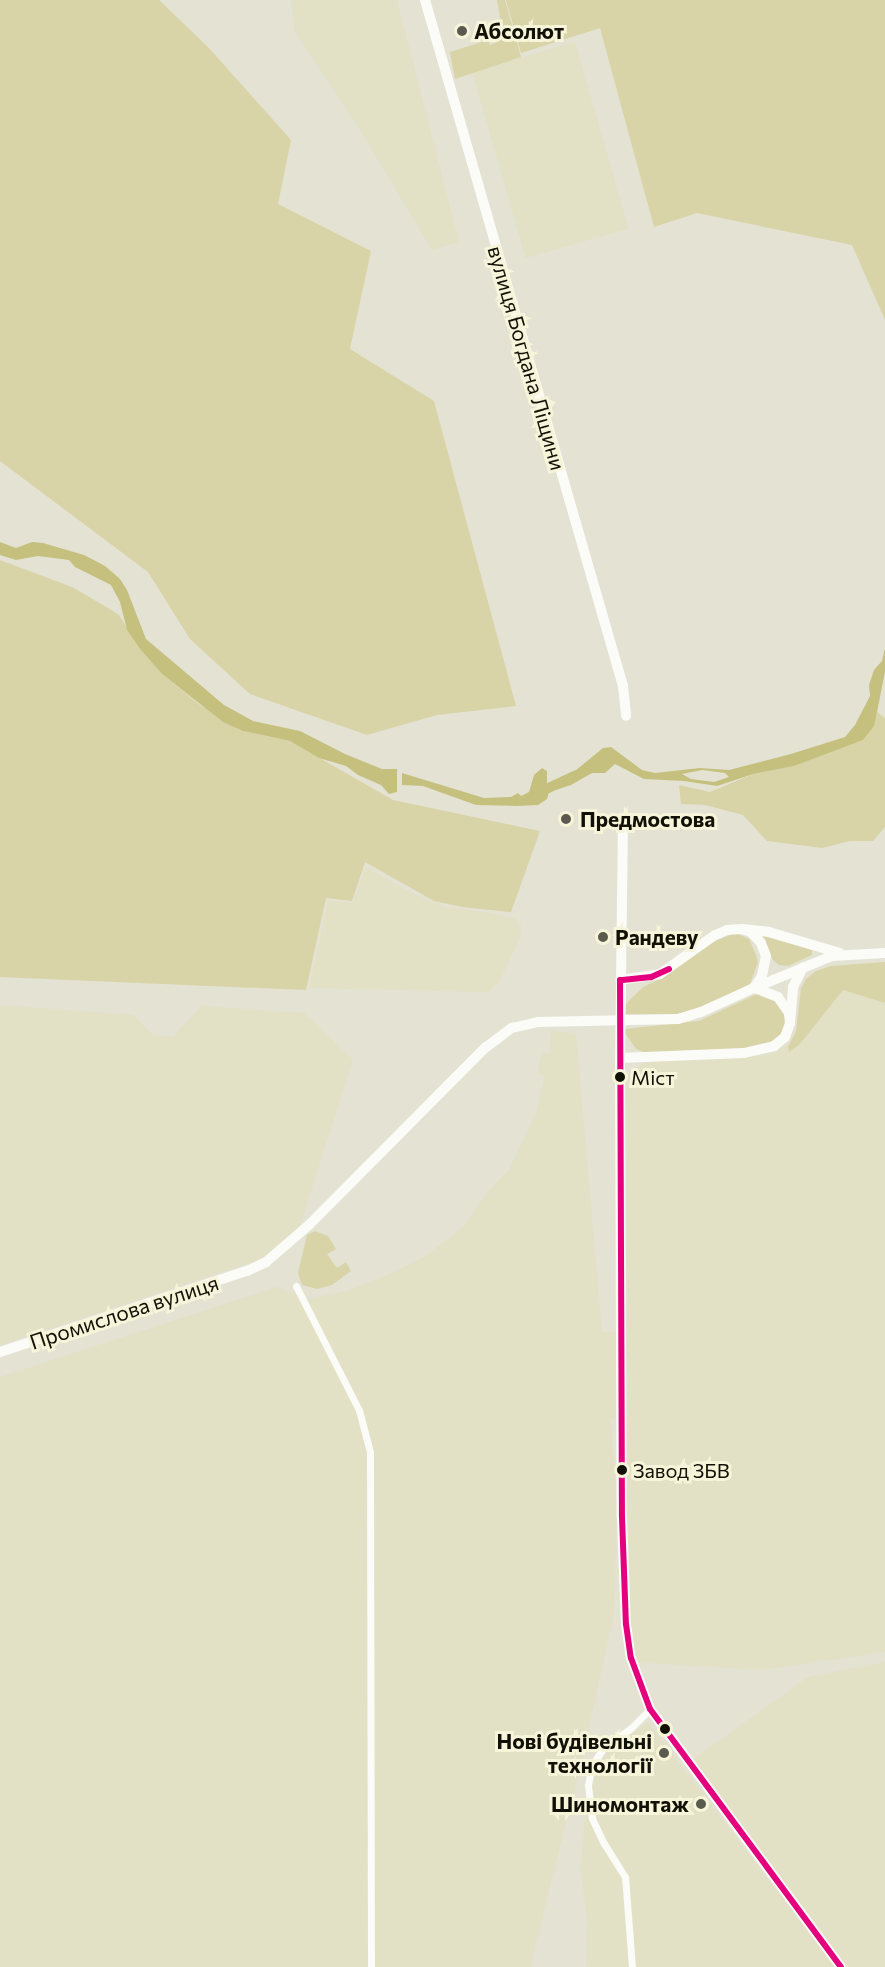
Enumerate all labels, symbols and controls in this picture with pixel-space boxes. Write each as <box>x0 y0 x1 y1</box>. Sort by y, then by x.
place label: Абсолют <box>474 18 564 44</box>
marker: Абсолют <box>455 24 469 38</box>
street label: вулиця Богдана Ліщини <box>483 243 571 473</box>
place label: Предмостова <box>580 806 715 832</box>
marker: Предмостова <box>557 810 575 828</box>
place label: Рандеву <box>615 924 699 950</box>
marker: Рандеву <box>596 930 610 944</box>
place label: Міст <box>631 1065 675 1089</box>
marker: Міст <box>614 1071 626 1083</box>
street label: Промислова вулиця <box>26 1270 222 1354</box>
place label: Завод ЗБВ <box>633 1458 730 1482</box>
marker: Завод ЗБВ <box>616 1464 628 1476</box>
unlabelled marker <box>659 1723 671 1735</box>
place label: Нові будівельні технології <box>496 1728 652 1778</box>
marker: Нові будівельні технології <box>657 1746 671 1760</box>
place label: Шиномонтаж <box>551 1791 689 1817</box>
marker: Шиномонтаж <box>694 1797 708 1811</box>

